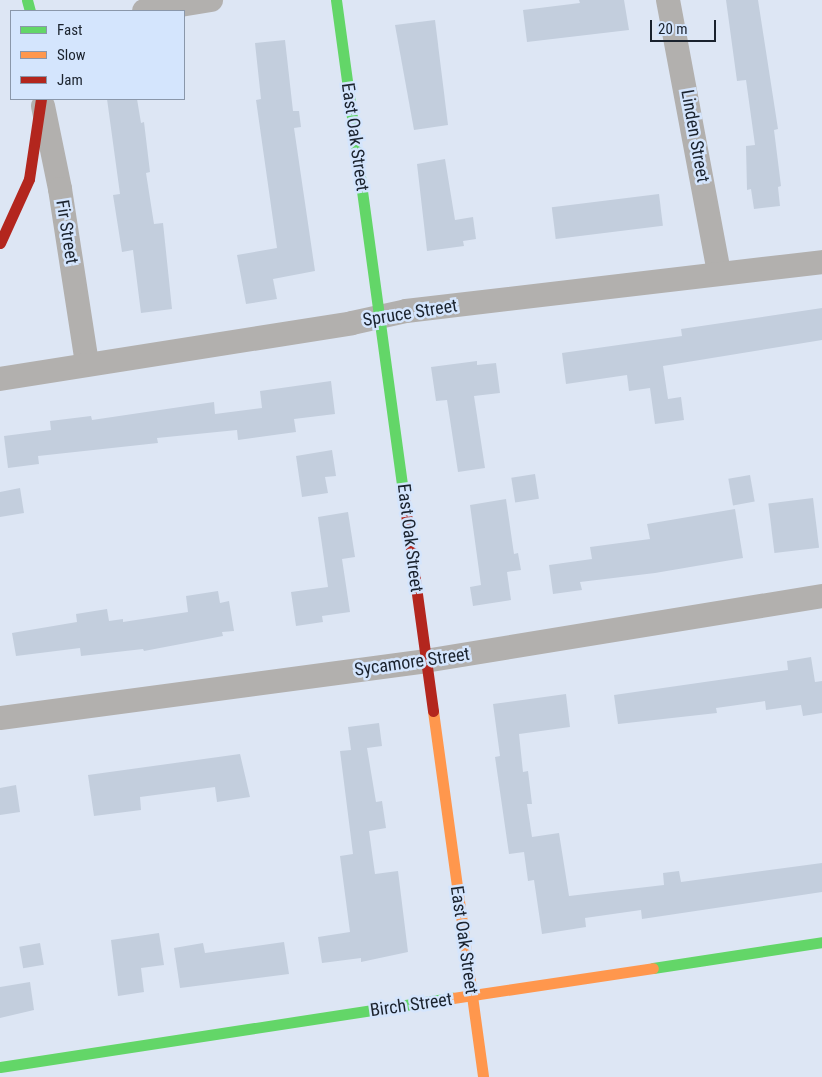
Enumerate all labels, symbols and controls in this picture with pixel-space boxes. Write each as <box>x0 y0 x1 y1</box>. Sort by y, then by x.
legend <box>10 10 185 100</box>
scale bar <box>652 10 718 42</box>
text: 20 m <box>658 20 688 38</box>
text: Fast <box>57 21 82 39</box>
text: Slow <box>57 46 86 64</box>
text: Jam <box>57 71 83 89</box>
street label: East Oak Street <box>337 81 373 193</box>
street label: Linden Street <box>676 88 714 184</box>
street label: Fir Street <box>51 198 83 266</box>
street label: Spruce Street <box>361 295 459 331</box>
street label: East Oak Street <box>393 483 427 593</box>
street label: Sycamore Street <box>353 643 471 681</box>
street label: East Oak Street <box>446 884 482 996</box>
street label: Birch Street <box>369 989 453 1021</box>

